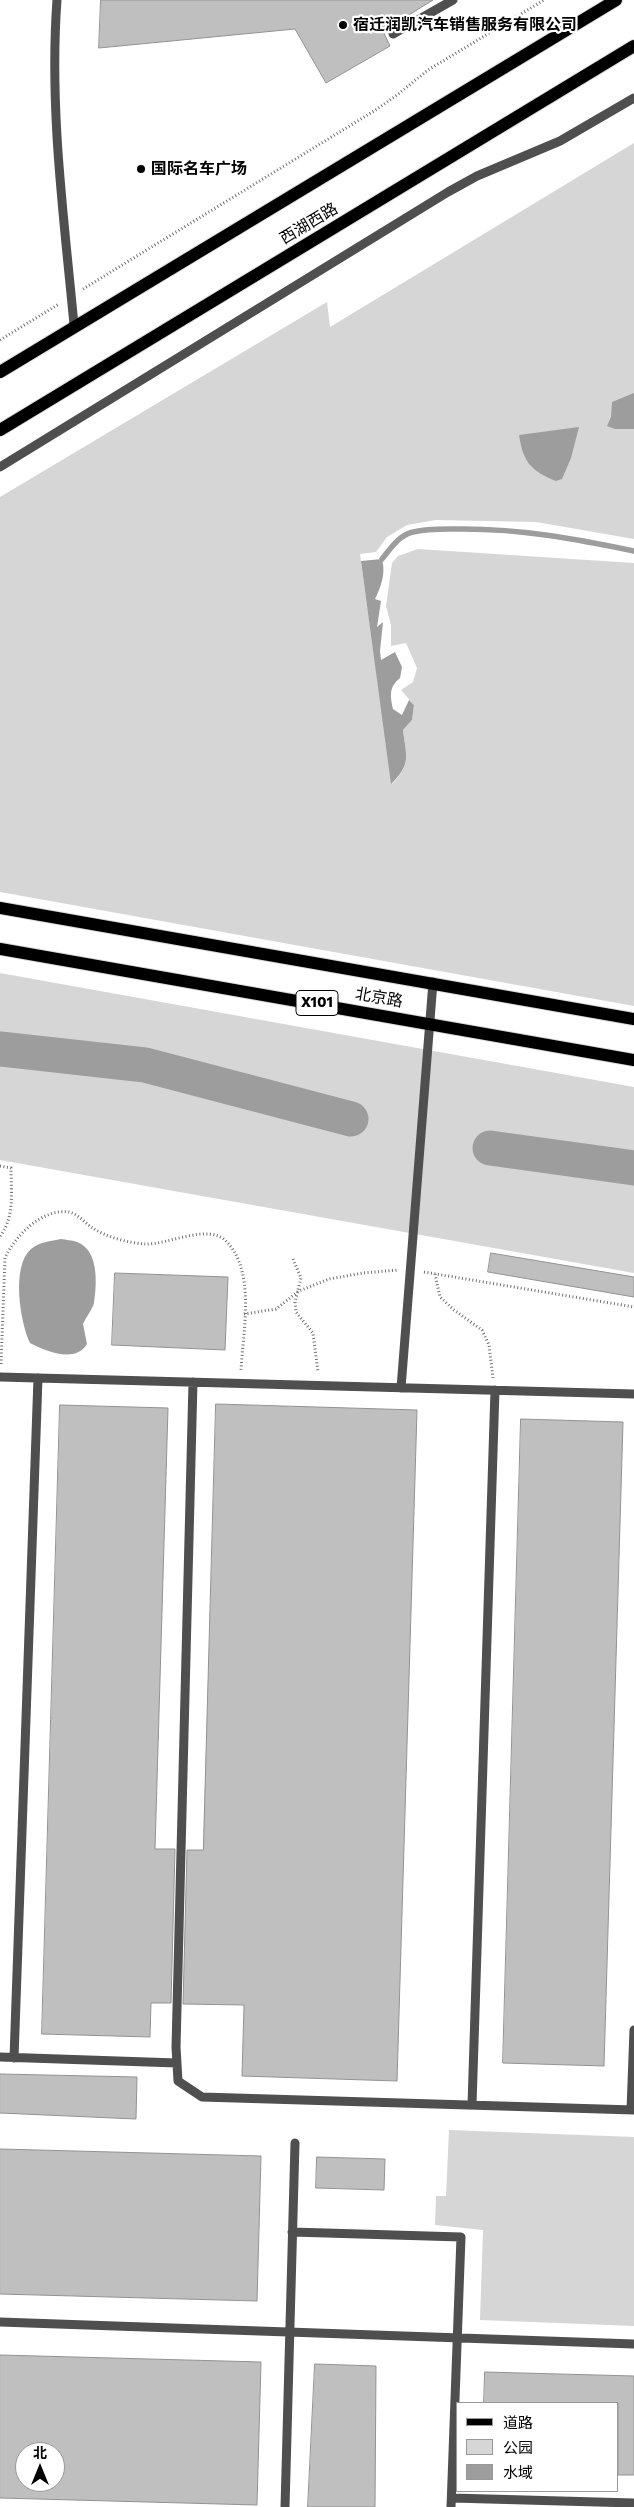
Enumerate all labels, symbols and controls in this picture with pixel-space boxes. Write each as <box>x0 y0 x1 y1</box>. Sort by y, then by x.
place label: 宿迁润凯汽车销售服务有限公司 <box>353 15 577 35</box>
marker: 宿迁润凯汽车销售服务有限公司 <box>337 19 349 31</box>
place label: 国际名车广场 <box>151 159 247 179</box>
marker: 国际名车广场 <box>135 163 147 175</box>
street label: 西湖西路 <box>277 199 341 249</box>
street label: 北京路 <box>354 984 404 1012</box>
road number: X101 <box>296 990 338 1016</box>
legend <box>456 2402 619 2492</box>
text: 道路 <box>503 2414 533 2432</box>
text: 公园 <box>503 2439 533 2457</box>
north arrow <box>15 2442 65 2492</box>
text: 北 <box>33 2445 47 2461</box>
text: 水域 <box>503 2464 533 2482</box>

